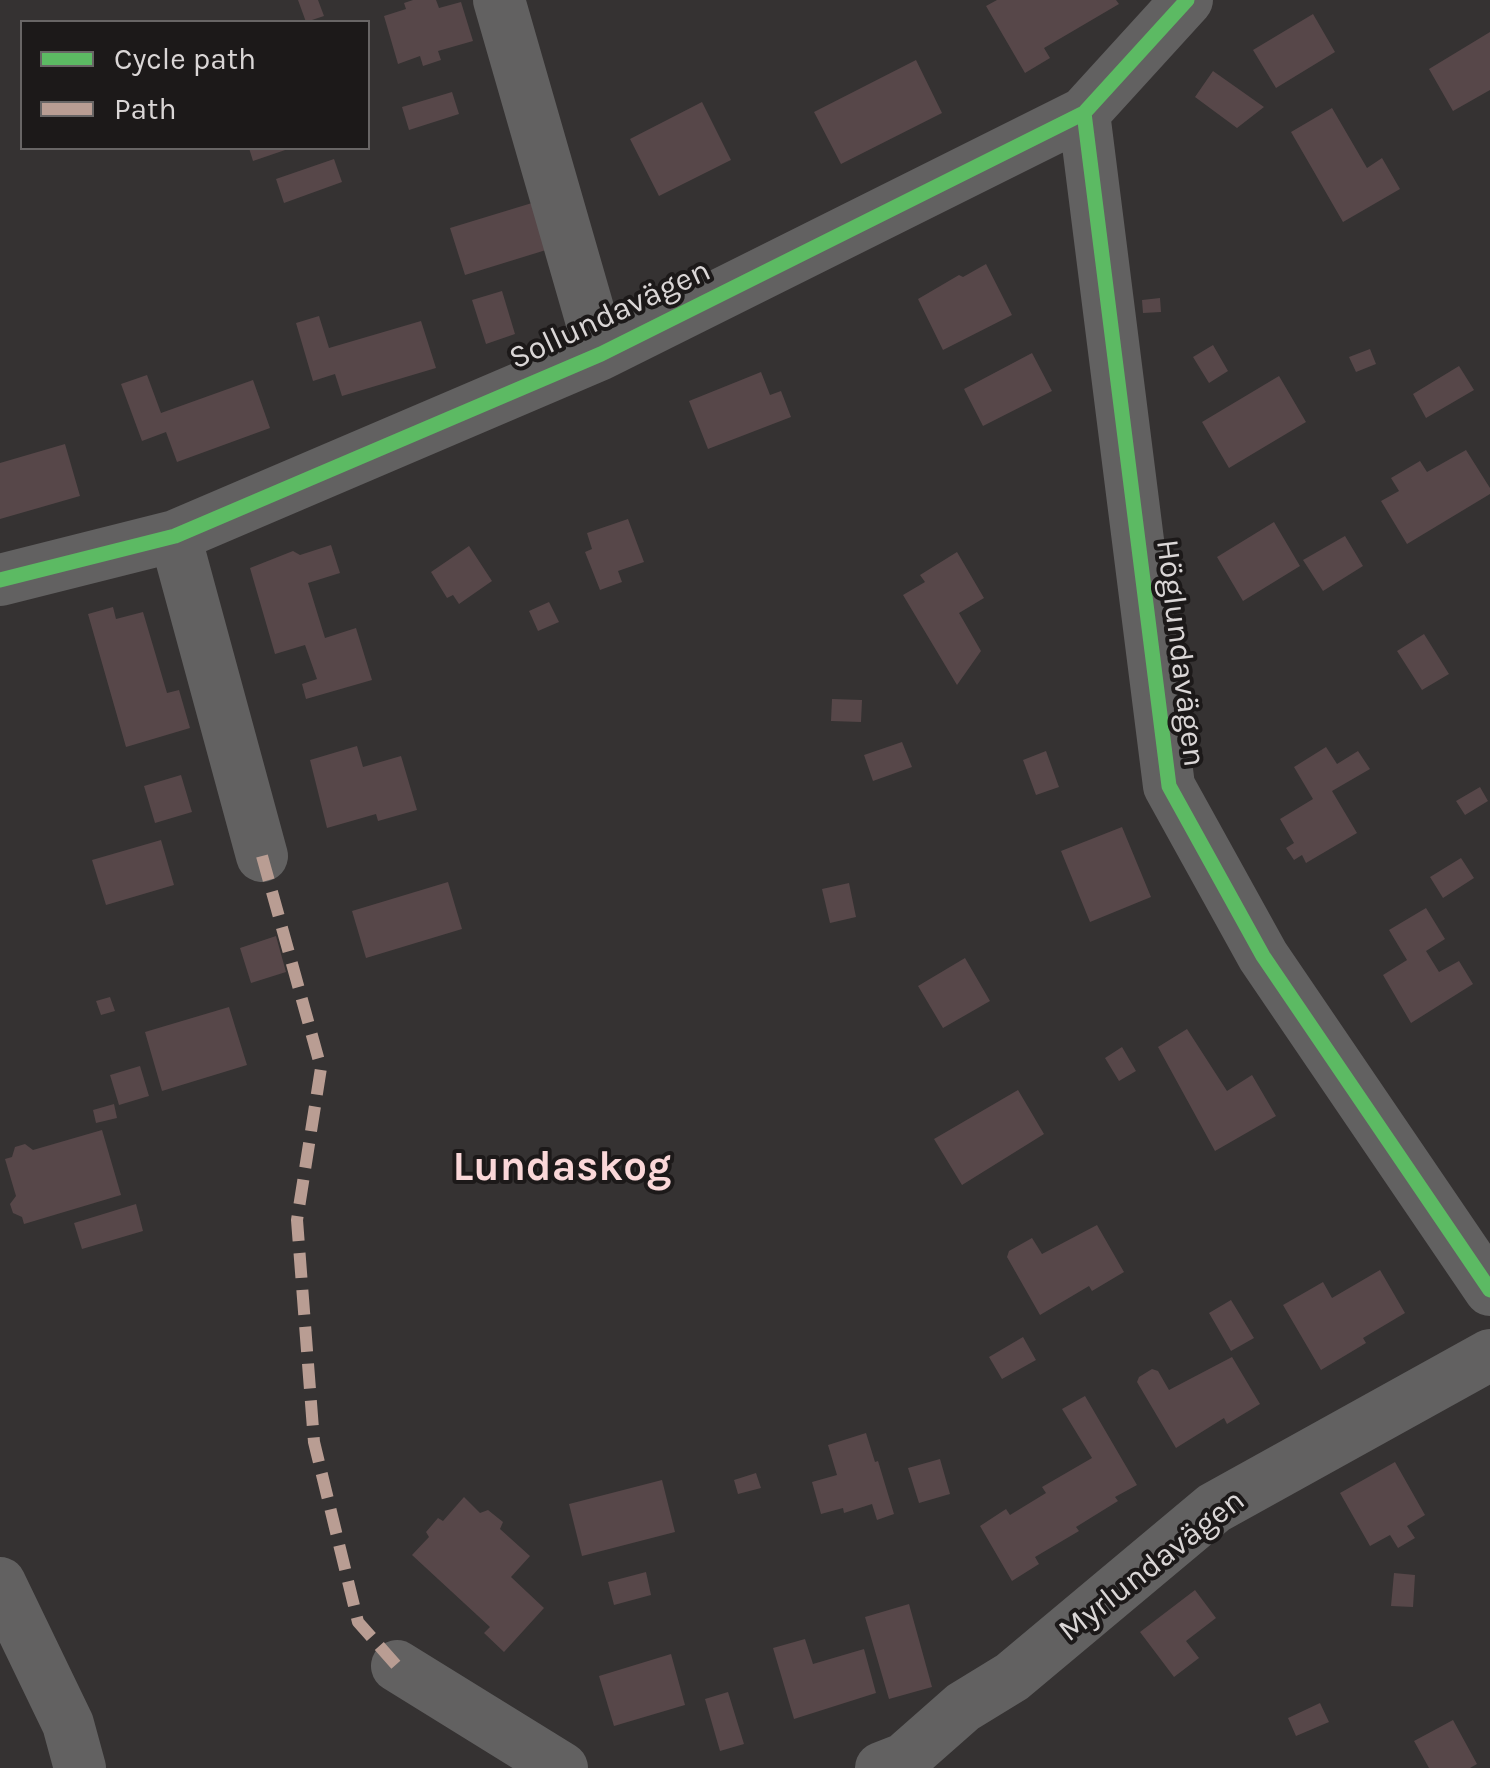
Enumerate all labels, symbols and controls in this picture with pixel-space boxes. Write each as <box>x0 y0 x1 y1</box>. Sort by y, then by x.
legend <box>20 20 370 150</box>
text: Cycle path <box>114 41 256 77</box>
text: Path <box>114 91 177 127</box>
street label: Sollundavägen <box>503 252 717 378</box>
street label: Höglundavägen <box>1147 537 1213 769</box>
district label: Lundaskog <box>453 1143 671 1193</box>
street label: Myrlundavägen <box>1051 1482 1253 1650</box>

